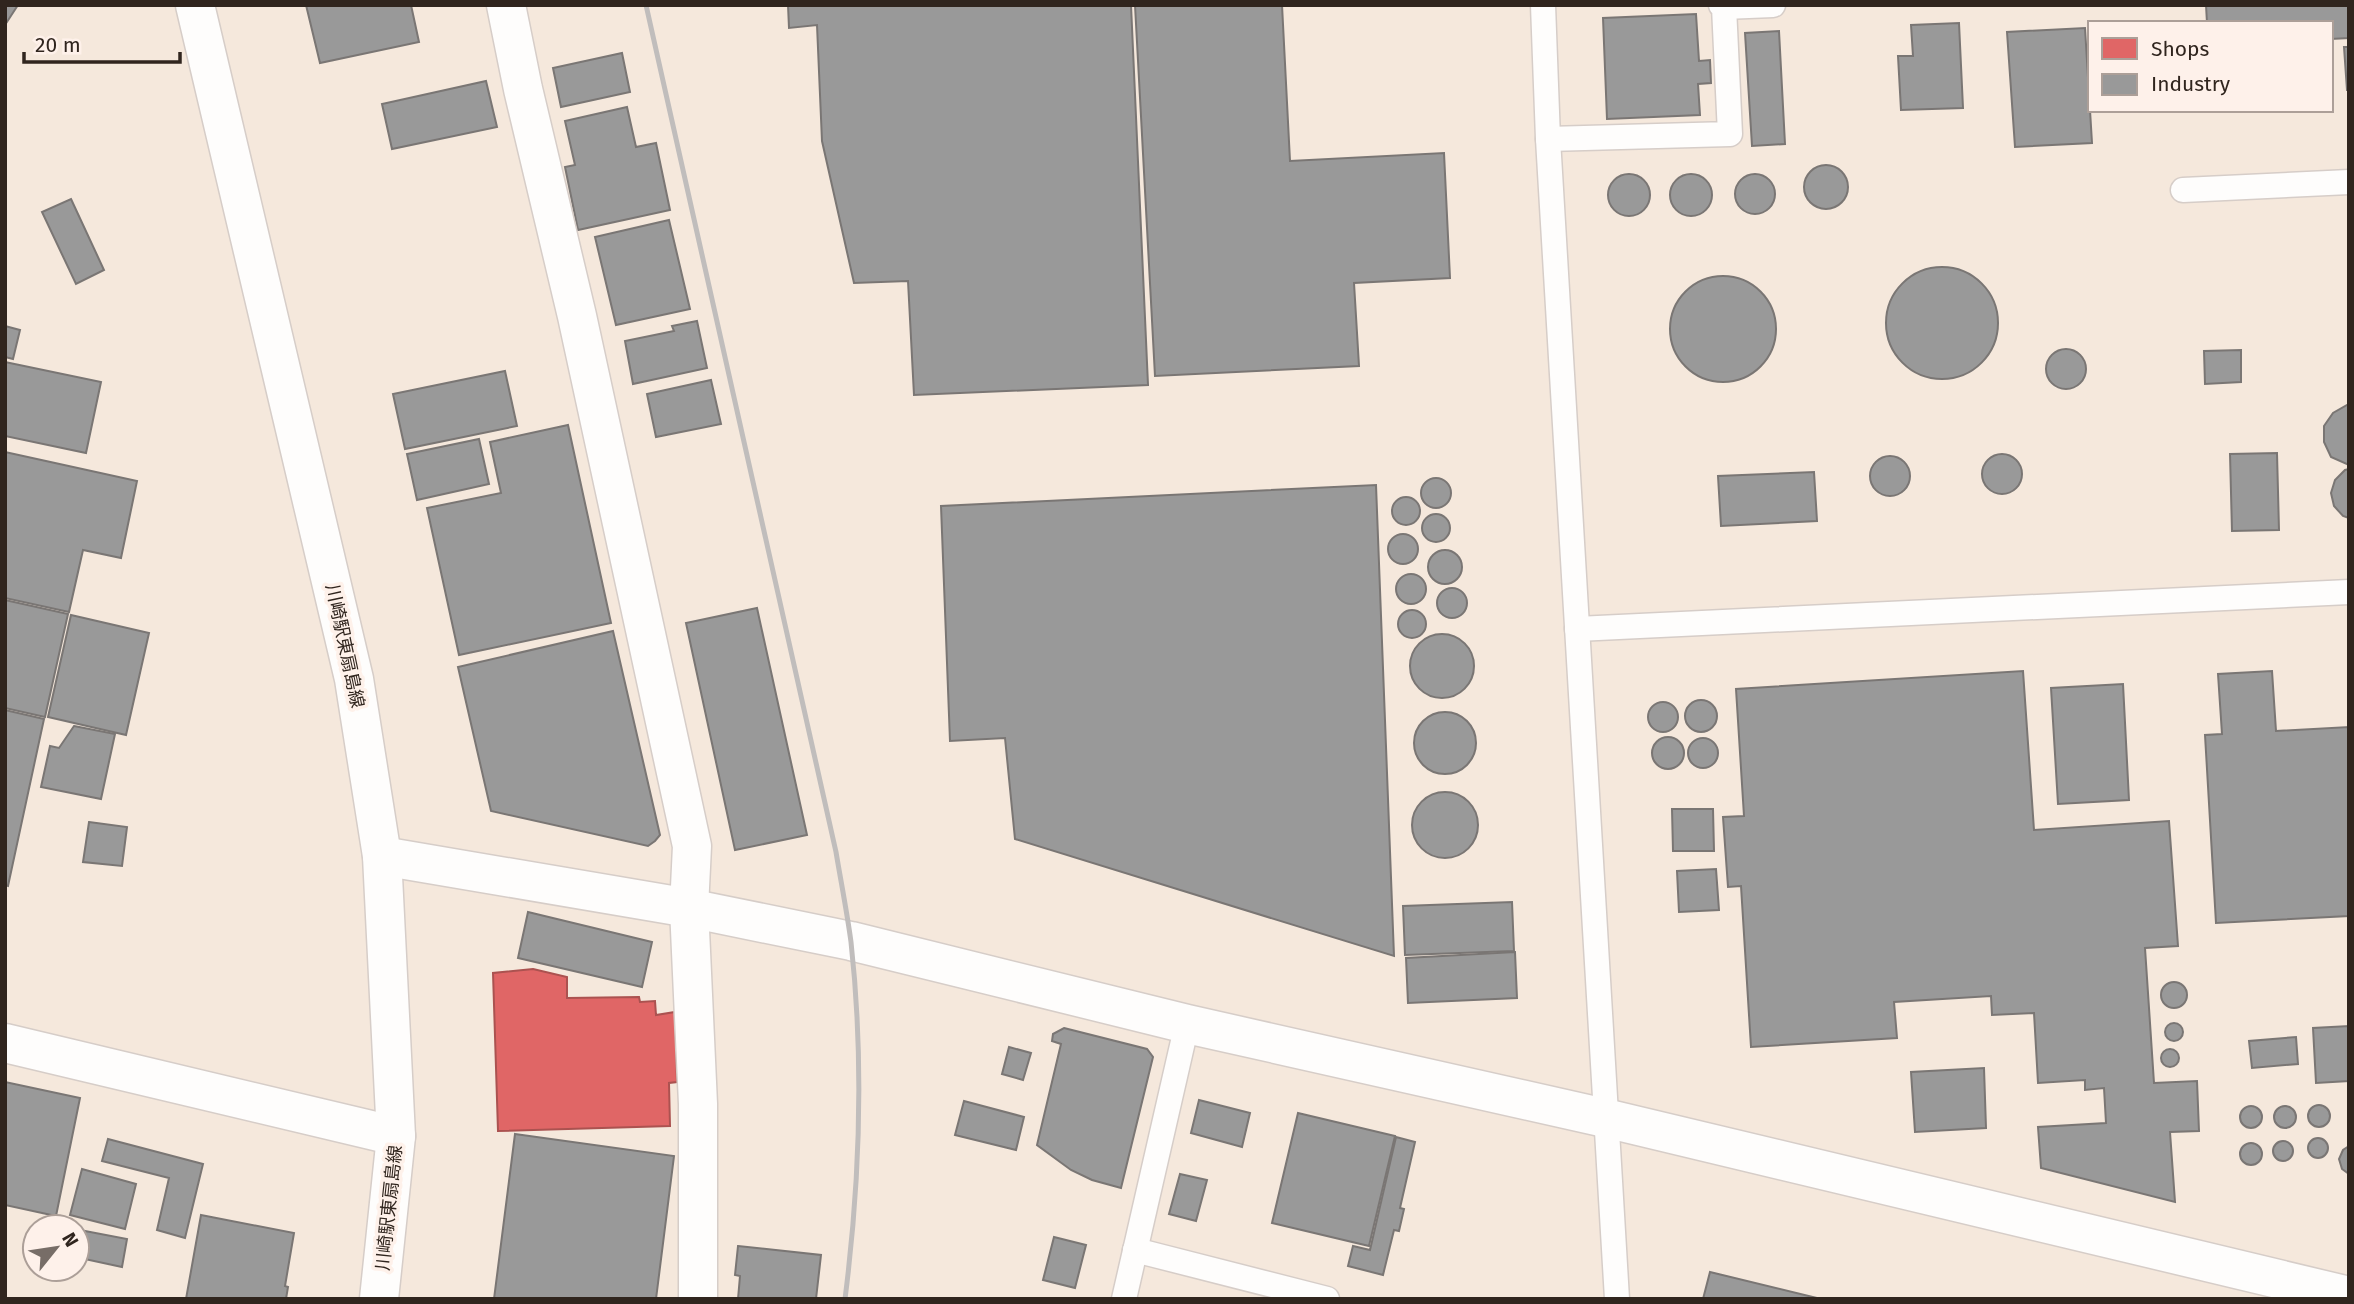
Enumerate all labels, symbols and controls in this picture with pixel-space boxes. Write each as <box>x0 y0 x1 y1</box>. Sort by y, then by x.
scale bar <box>24 21 180 65</box>
legend <box>2088 21 2333 112</box>
text: 20 m <box>35 32 81 58</box>
text: Shops <box>2151 36 2209 62</box>
text: Industry <box>2151 71 2231 97</box>
street label: 川崎駅東扇島線 <box>321 582 369 710</box>
street label: 川崎駅東扇島線 <box>371 1144 407 1272</box>
north arrow <box>21 1213 91 1283</box>
text: N <box>57 1229 83 1251</box>

